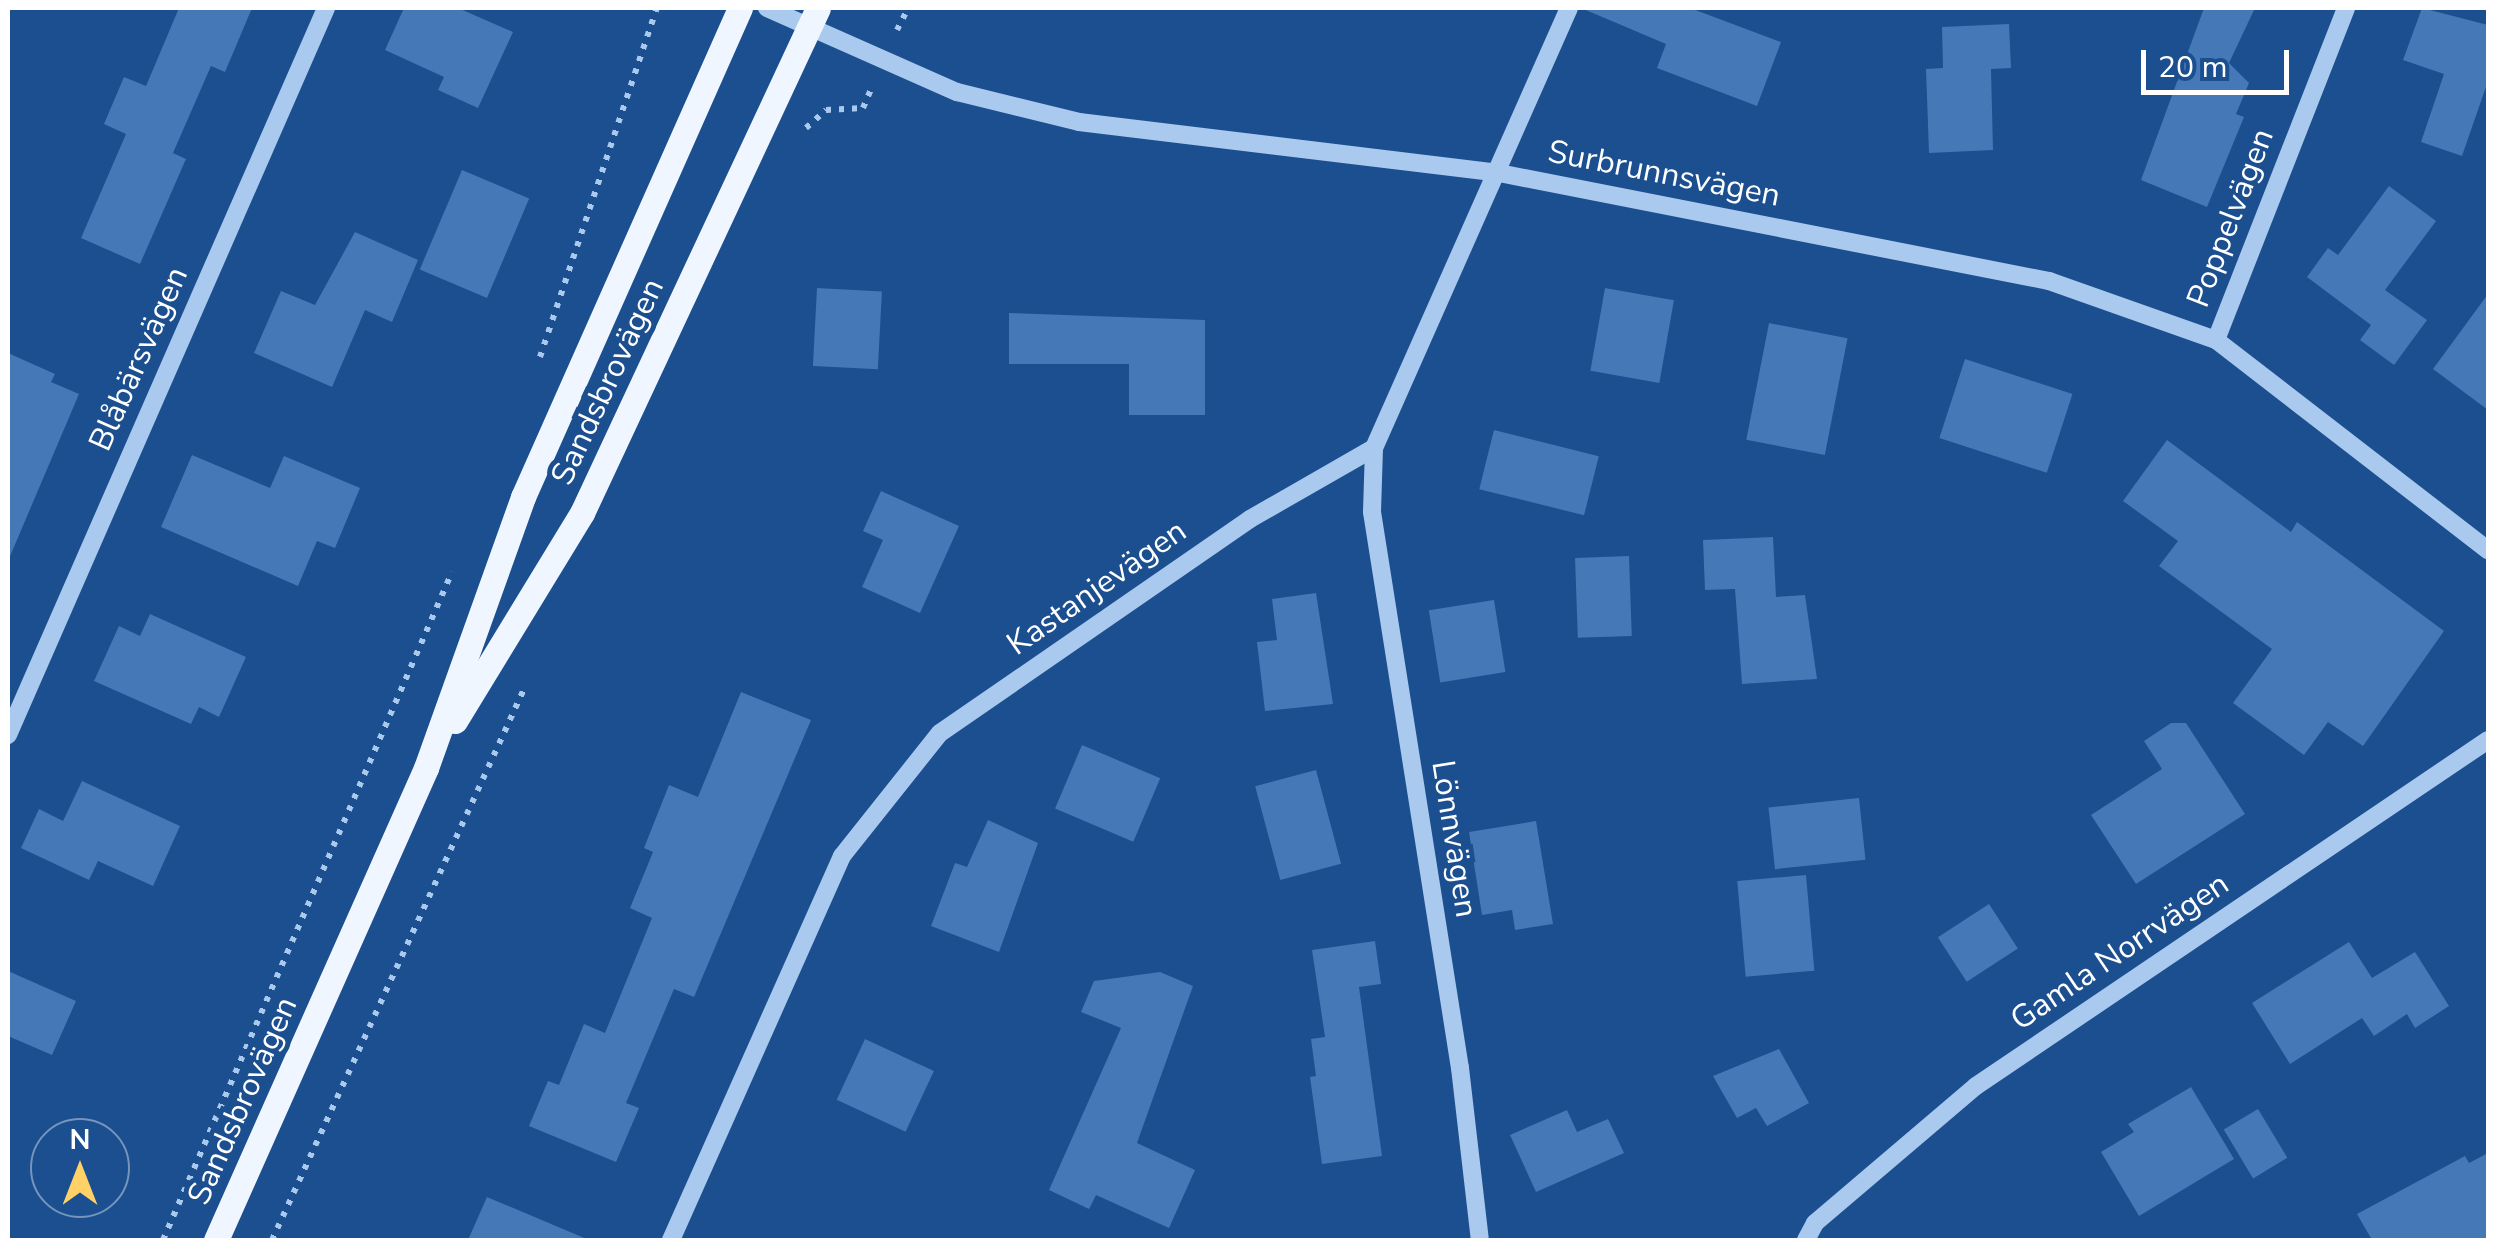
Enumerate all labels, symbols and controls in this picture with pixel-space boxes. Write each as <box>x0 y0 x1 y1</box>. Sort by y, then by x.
scale bar <box>2146 30 2294 92</box>
text: 20 m <box>2158 47 2227 88</box>
street label: Poppelvägen <box>2179 123 2283 313</box>
street label: Surbrunnsvägen <box>1545 133 1783 215</box>
street label: Blåbärsvägen <box>81 261 197 457</box>
street label: Sandsbrovägen <box>543 273 673 491</box>
street label: Kastanjevägen <box>1000 512 1194 664</box>
street label: Lönnvägen <box>1423 758 1485 920</box>
street label: Gamla Norrvägen <box>2004 865 2236 1039</box>
street label: Sandsbrovägen <box>180 991 306 1211</box>
north arrow <box>30 1118 130 1218</box>
text: N <box>70 1121 90 1159</box>

